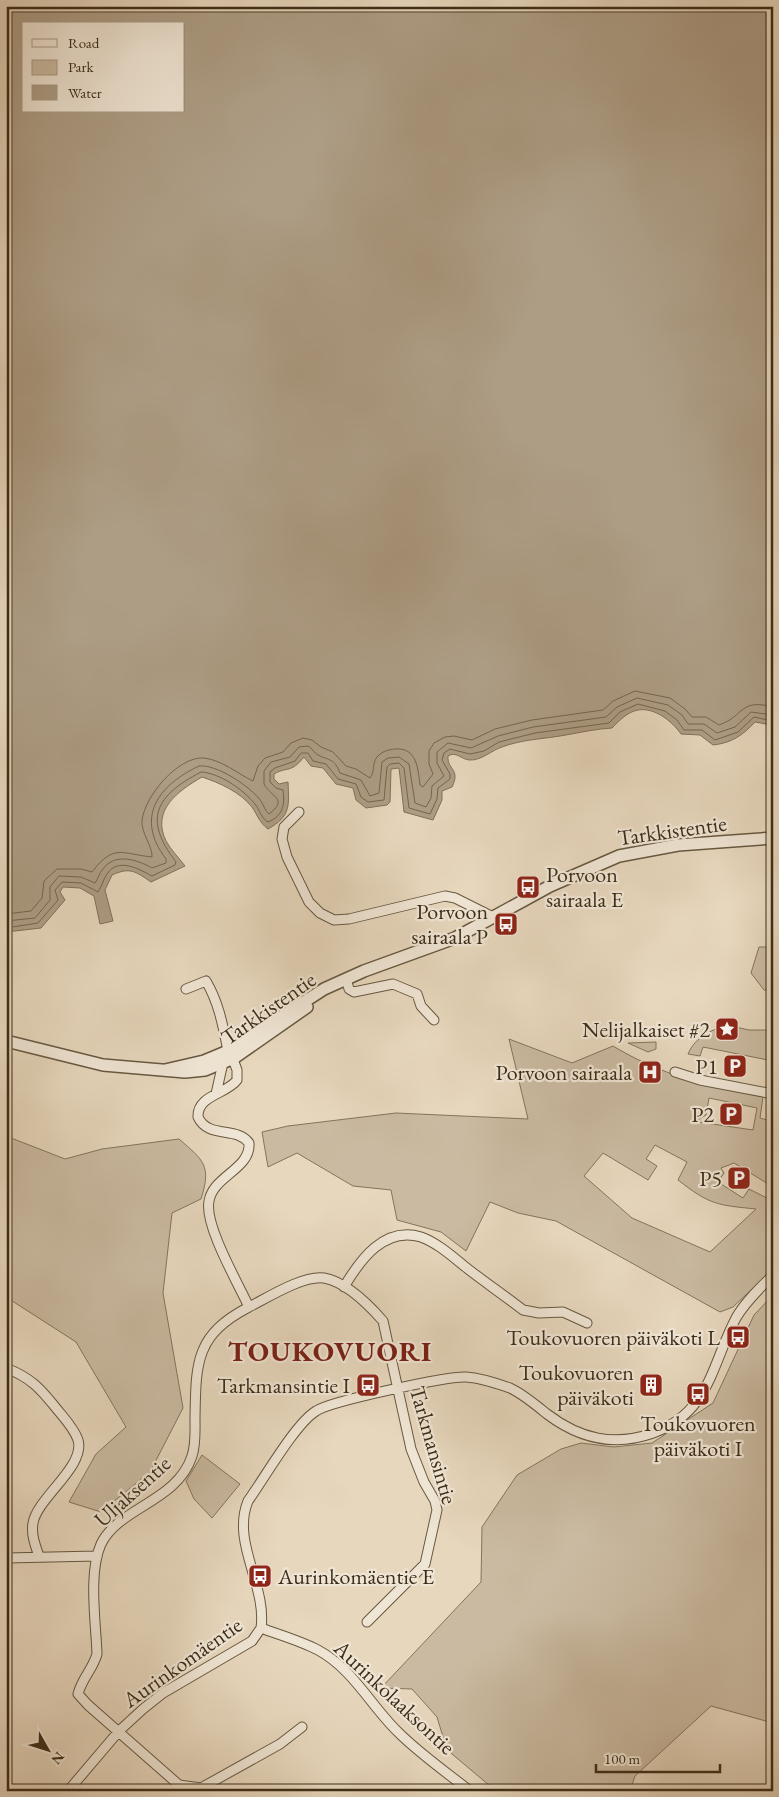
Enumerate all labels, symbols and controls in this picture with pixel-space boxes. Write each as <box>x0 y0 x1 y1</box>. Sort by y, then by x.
legend <box>22 22 185 112</box>
text: Road <box>68 33 100 52</box>
text: Park <box>68 57 95 76</box>
text: Water <box>68 83 102 102</box>
street label: Tarkkistentie <box>616 808 729 852</box>
place label: Porvoon sairaala E <box>546 860 623 914</box>
bus stop icon: Porvoon sairaala E <box>515 874 541 900</box>
place label: Porvoon sairaala P <box>411 897 488 951</box>
bus stop icon: Porvoon sairaala P <box>493 911 519 937</box>
street label: Tarkkistentie <box>215 965 322 1052</box>
place label: Nelijalkaiset #2 <box>582 1015 710 1044</box>
place icon: Nelijalkaiset #2 <box>714 1016 740 1042</box>
place label: P1 <box>695 1052 718 1081</box>
parking icon: P1 <box>722 1053 748 1079</box>
place label: Porvoon sairaala <box>496 1058 632 1087</box>
hospital icon: Porvoon sairaala <box>637 1059 663 1085</box>
place label: P2 <box>691 1100 714 1129</box>
parking icon: P2 <box>718 1101 744 1127</box>
place label: P5 <box>699 1164 722 1193</box>
parking icon: P5 <box>726 1165 752 1191</box>
place label: Toukovuoren päiväkoti L <box>506 1323 720 1352</box>
bus stop icon: Toukovuoren päiväkoti L <box>725 1324 751 1350</box>
district label: TOUKOVUORI <box>228 1333 432 1369</box>
place label: Toukovuoren päiväkoti <box>519 1358 634 1412</box>
place label: Tarkmansintie I <box>217 1371 351 1400</box>
bus stop icon: Tarkmansintie I <box>355 1372 381 1398</box>
building icon: Toukovuoren päiväkoti <box>638 1372 664 1398</box>
bus stop icon: Toukovuoren päiväkoti I <box>685 1381 711 1407</box>
street label: Tarkmansintie <box>403 1383 464 1508</box>
place label: Toukovuoren päiväkoti I <box>640 1409 756 1463</box>
street label: Uljaksentie <box>88 1449 177 1534</box>
place label: Aurinkomäentie E <box>277 1562 434 1591</box>
bus stop icon: Aurinkomäentie E <box>247 1563 273 1589</box>
street label: Aurinkomäentie <box>116 1610 248 1715</box>
street label: Aurinkolaaksontie <box>327 1633 462 1761</box>
north arrow <box>22 1724 72 1774</box>
scale bar <box>596 1742 720 1774</box>
text: N <box>47 1748 69 1769</box>
text: 100 m <box>604 1749 641 1768</box>

